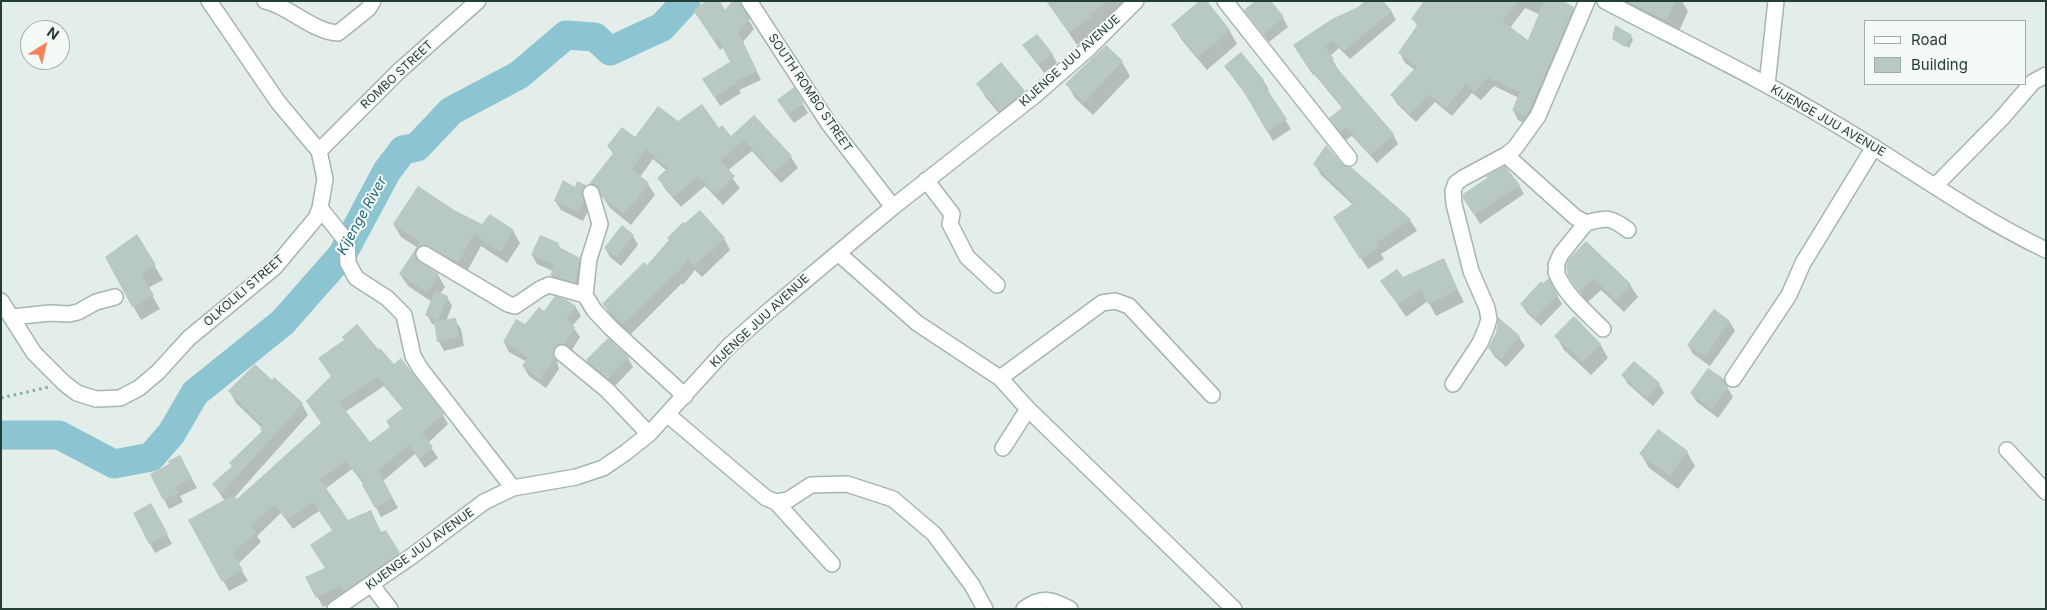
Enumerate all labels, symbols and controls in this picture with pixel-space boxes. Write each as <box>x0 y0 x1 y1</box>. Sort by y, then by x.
street label: KIJENGE JUU AVENUE <box>1017 12 1123 110</box>
north arrow <box>20 20 70 70</box>
legend <box>1864 20 2027 85</box>
text: N <box>44 23 63 43</box>
text: Road <box>1911 30 1947 49</box>
street label: SOUTH ROMBO STREET <box>765 31 855 155</box>
street label: ROMBO STREET <box>358 38 436 112</box>
text: Building <box>1911 55 1968 74</box>
street label: KIJENGE JUU AVENUE <box>1768 82 1888 160</box>
water label: Kijenge River <box>334 174 390 258</box>
street label: OLKOLILI STREET <box>201 252 287 330</box>
street label: KIJENGE JUU AVENUE <box>707 271 813 371</box>
street label: KIJENGE JUU AVENUE <box>363 505 477 593</box>

